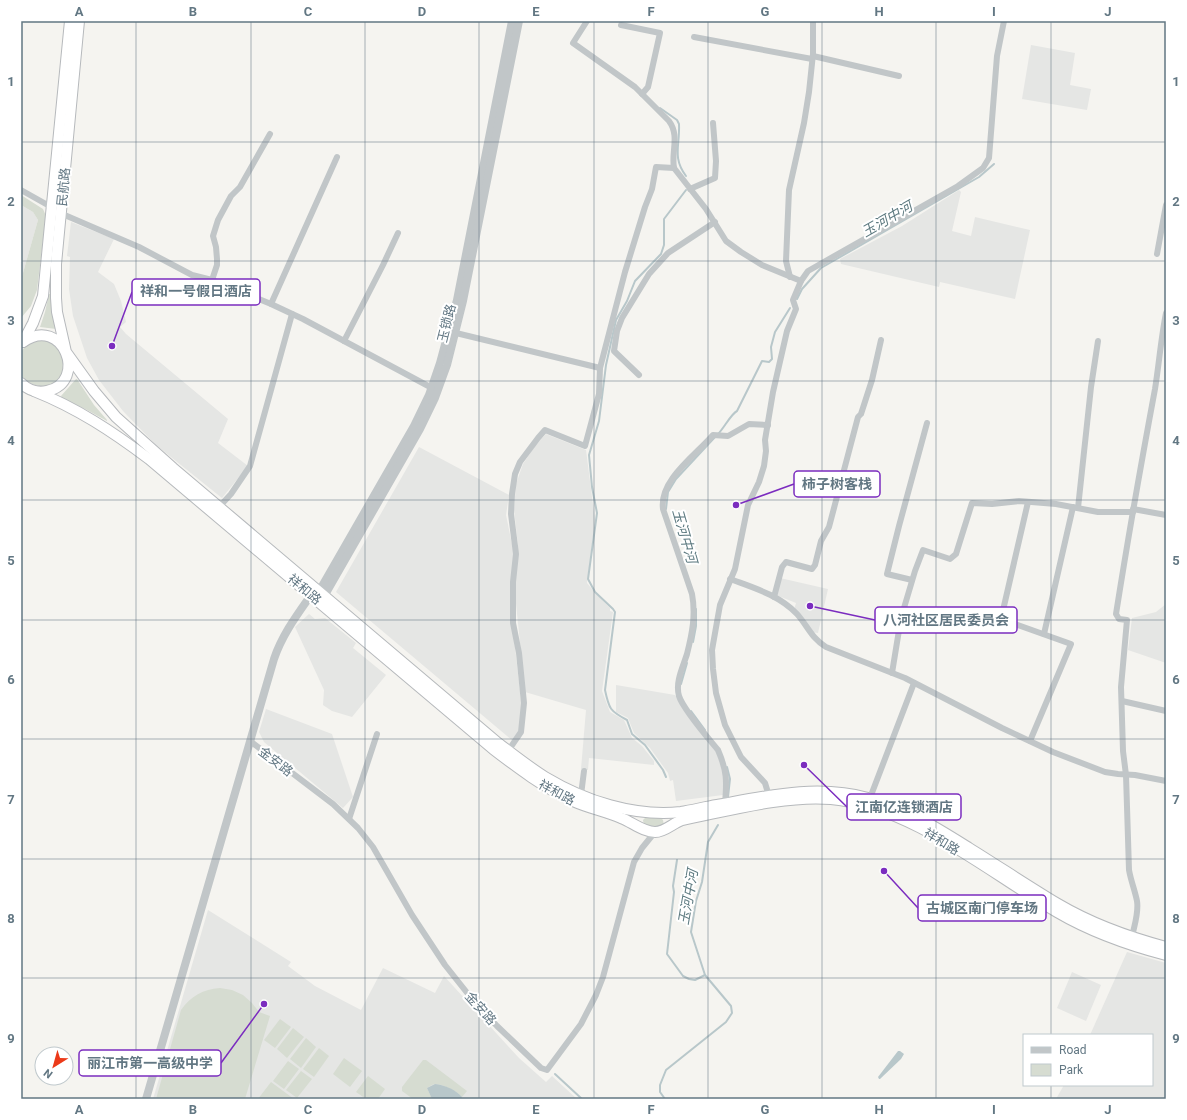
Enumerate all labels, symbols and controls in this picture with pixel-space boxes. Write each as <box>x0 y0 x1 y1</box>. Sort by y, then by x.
text: A <box>75 4 84 19</box>
text: B <box>189 4 197 19</box>
text: C <box>304 4 313 19</box>
text: D <box>418 4 426 19</box>
text: E <box>532 4 540 19</box>
text: F <box>647 4 655 19</box>
text: G <box>761 4 770 19</box>
text: H <box>874 4 884 19</box>
text: I <box>992 4 996 19</box>
text: J <box>1104 4 1112 19</box>
text: 1 <box>7 74 15 89</box>
text: 1 <box>1172 74 1180 89</box>
street label: 民航路 <box>54 167 73 207</box>
text: 2 <box>7 194 15 209</box>
text: 2 <box>1172 194 1180 209</box>
water label: 玉河中河 <box>859 197 918 240</box>
callout: 祥和一号假日酒店 <box>132 279 260 305</box>
text: 祥和一号假日酒店 <box>140 283 252 299</box>
street label: 玉锁路 <box>434 302 458 344</box>
text: 3 <box>7 313 15 328</box>
text: 3 <box>1172 313 1180 328</box>
text: 4 <box>7 433 15 448</box>
text: 4 <box>1172 433 1180 448</box>
callout: 柿子树客栈 <box>794 471 880 497</box>
text: 柿子树客栈 <box>802 476 872 492</box>
water label: 玉河中河 <box>670 507 701 568</box>
text: 5 <box>7 553 15 568</box>
text: 5 <box>1172 553 1180 568</box>
street label: 祥和路 <box>285 571 324 608</box>
callout: 八河社区居民委员会 <box>875 607 1017 633</box>
text: 八河社区居民委员会 <box>883 612 1009 628</box>
text: 6 <box>7 672 15 687</box>
text: 6 <box>1172 672 1180 687</box>
street label: 金安路 <box>256 744 296 779</box>
street label: 祥和路 <box>536 777 578 808</box>
text: 7 <box>7 792 15 807</box>
text: 7 <box>1172 792 1180 807</box>
callout: 江南亿连锁酒店 <box>847 794 961 820</box>
text: 江南亿连锁酒店 <box>855 799 953 815</box>
street label: 祥和路 <box>921 825 962 858</box>
water label: 玉河中河 <box>675 865 701 926</box>
callout: 古城区南门停车场 <box>918 895 1046 921</box>
text: 古城区南门停车场 <box>926 900 1038 916</box>
text: 8 <box>7 911 15 926</box>
text: 8 <box>1172 911 1180 926</box>
street label: 金安路 <box>462 989 499 1028</box>
text: 9 <box>7 1031 15 1046</box>
text: 9 <box>1172 1031 1180 1046</box>
legend <box>1023 1034 1153 1086</box>
text: Road <box>1059 1043 1087 1057</box>
north arrow <box>34 1046 74 1086</box>
callout: 丽江市第一高级中学 <box>79 1050 221 1076</box>
text: 丽江市第一高级中学 <box>87 1055 213 1071</box>
text: Park <box>1059 1063 1084 1077</box>
text: N <box>41 1066 55 1081</box>
text: A <box>75 1102 84 1117</box>
text: B <box>189 1102 197 1117</box>
text: C <box>304 1102 313 1117</box>
text: D <box>418 1102 426 1117</box>
text: E <box>532 1102 540 1117</box>
text: F <box>647 1102 655 1117</box>
text: G <box>761 1102 770 1117</box>
text: H <box>874 1102 884 1117</box>
text: I <box>992 1102 996 1117</box>
text: J <box>1104 1102 1112 1117</box>

